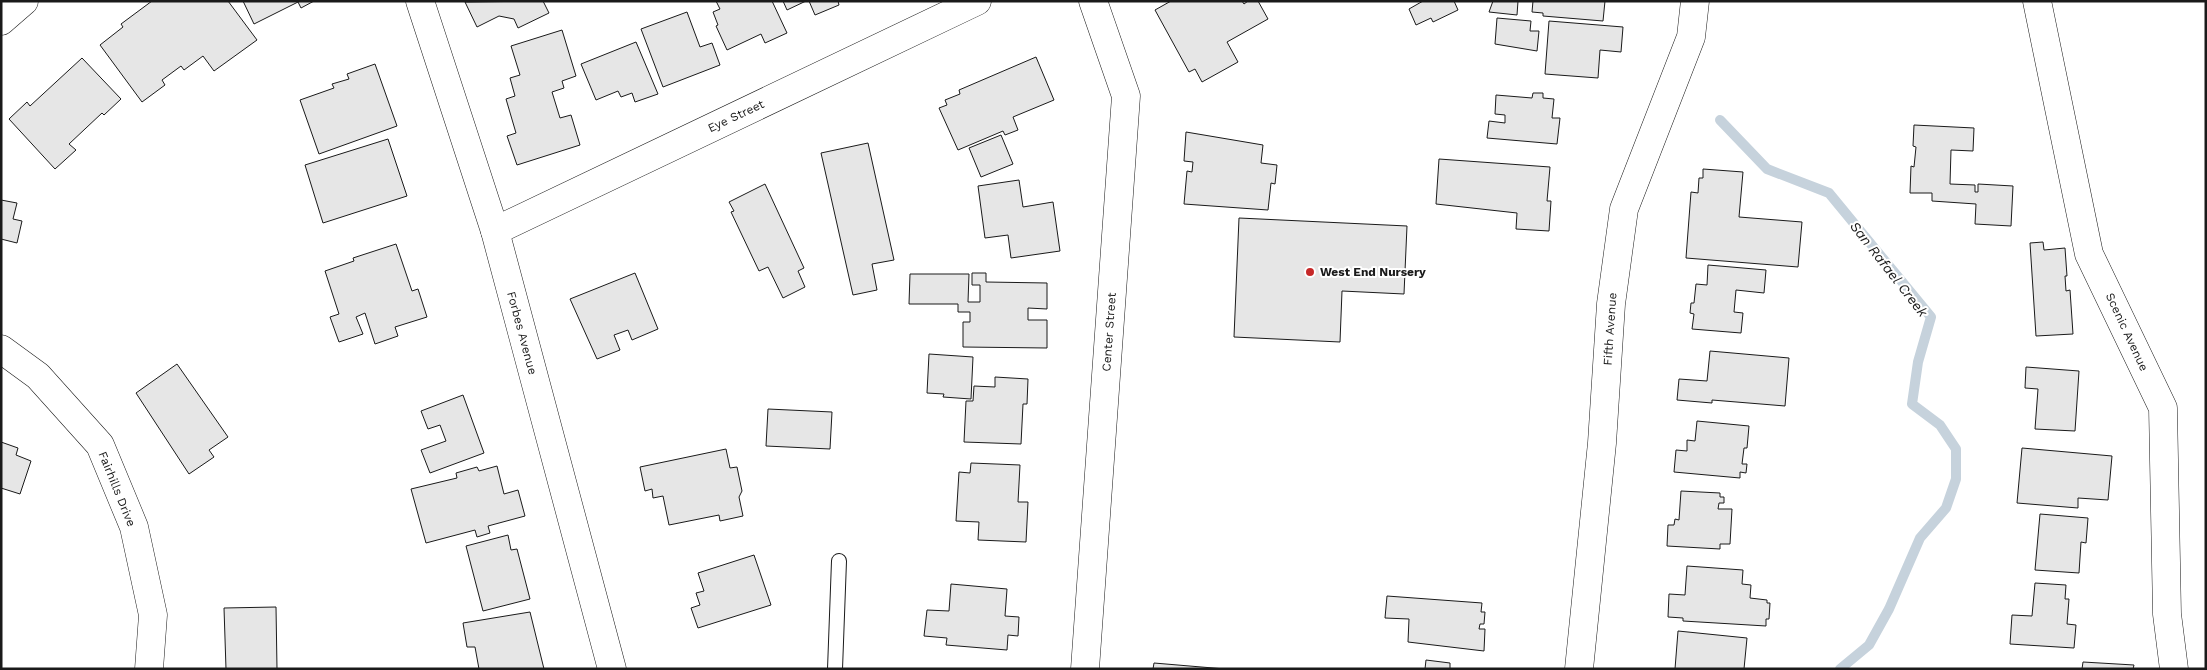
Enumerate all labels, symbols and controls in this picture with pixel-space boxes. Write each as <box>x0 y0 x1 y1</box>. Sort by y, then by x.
street label: Eye Street <box>706 97 766 135</box>
water label: San Rafael Creek <box>1847 218 1931 320</box>
place label: West End Nursery <box>1320 265 1426 279</box>
marker: West End Nursery <box>1304 266 1316 278</box>
street label: Forbes Avenue <box>504 290 540 376</box>
street label: Scenic Avenue <box>2103 291 2151 373</box>
street label: Center Street <box>1099 292 1119 372</box>
street label: Fifth Avenue <box>1600 292 1620 366</box>
street label: Fairhills Drive <box>96 449 138 529</box>

